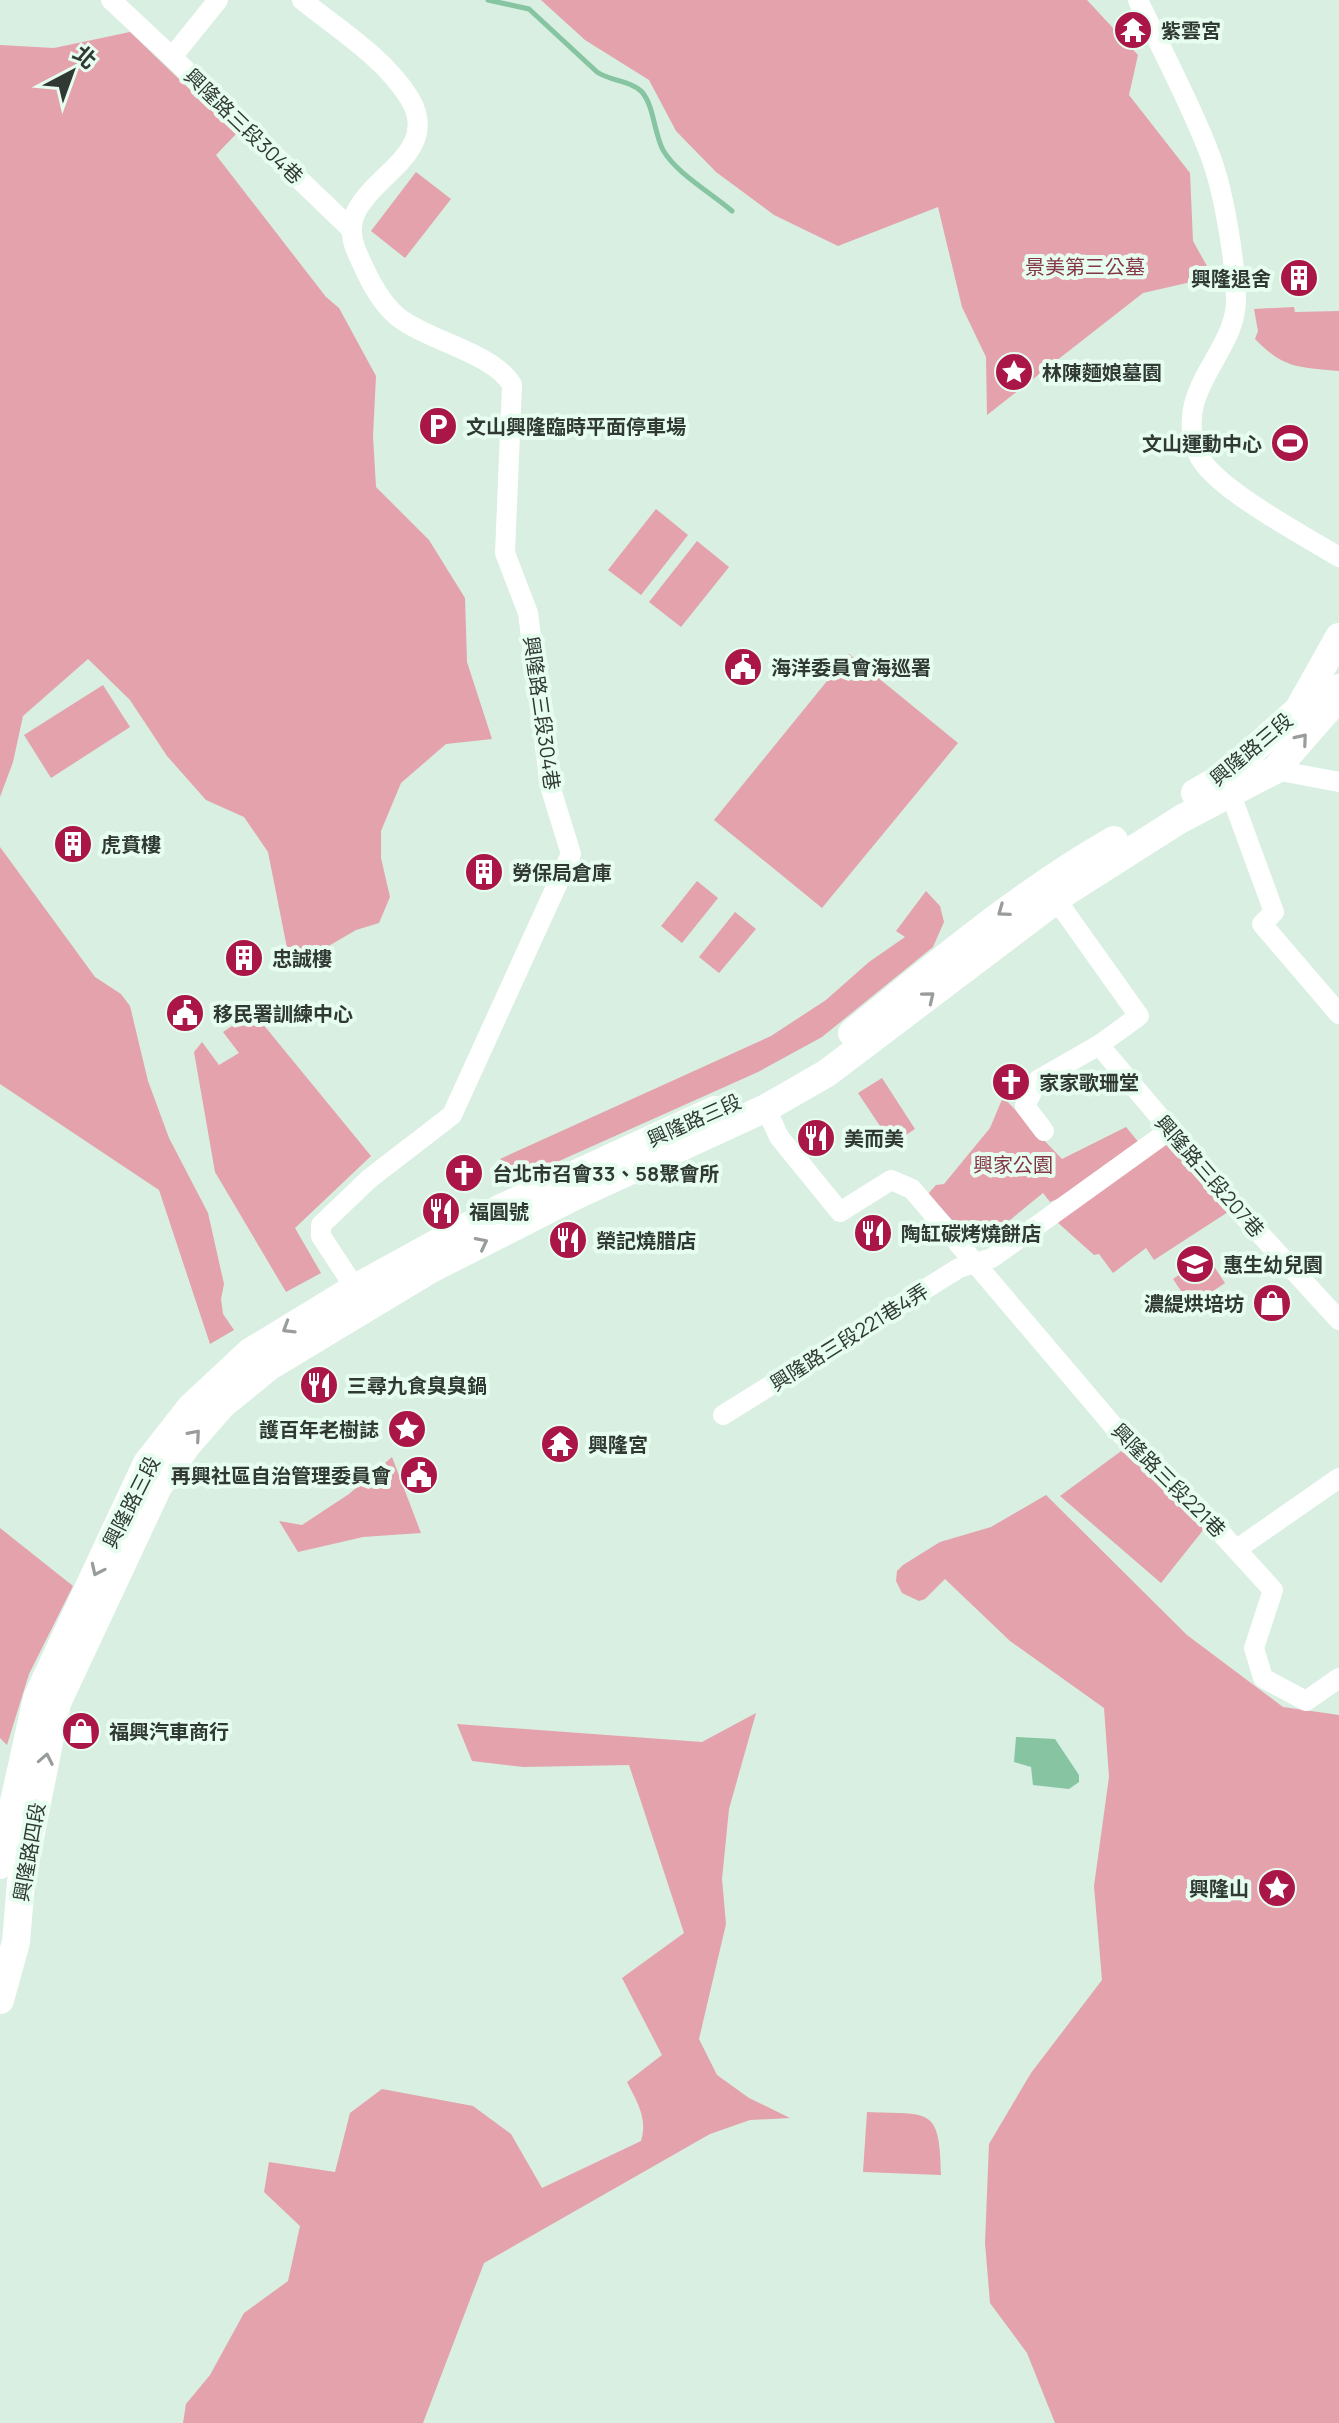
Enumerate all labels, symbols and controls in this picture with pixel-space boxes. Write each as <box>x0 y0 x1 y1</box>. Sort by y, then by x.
temple icon: 紫雲宮 <box>1112 9 1154 51</box>
place label: 紫雲宮 <box>1161 17 1221 44</box>
north arrow <box>32 32 112 112</box>
text: 北 <box>67 38 103 75</box>
street label: 興隆路三段304巷 <box>179 62 309 190</box>
park label: 景美第三公墓 <box>1025 253 1145 280</box>
building icon: 興隆退舍 <box>1278 257 1320 299</box>
place label: 興隆退舍 <box>1191 265 1271 292</box>
place icon: 林陳麵娘墓園 <box>993 351 1035 393</box>
place label: 林陳麵娘墓園 <box>1042 359 1162 386</box>
parking icon: 文山興隆臨時平面停車場 <box>417 405 459 447</box>
place label: 文山興隆臨時平面停車場 <box>466 413 686 440</box>
sports icon: 文山運動中心 <box>1269 422 1311 464</box>
place label: 文山運動中心 <box>1142 430 1262 457</box>
street label: 興隆路三段304巷 <box>518 634 566 792</box>
public building icon: 海洋委員會海巡署 <box>722 646 764 688</box>
place label: 海洋委員會海巡署 <box>771 654 931 681</box>
street label: 興隆路三段 <box>1204 707 1298 791</box>
one-way arrow <box>1292 734 1307 748</box>
building icon: 虎賁樓 <box>52 823 94 865</box>
place label: 虎賁樓 <box>101 831 161 858</box>
building icon: 勞保局倉庫 <box>463 851 505 893</box>
place label: 勞保局倉庫 <box>512 859 612 886</box>
one-way arrow <box>997 901 1012 916</box>
building icon: 忠誠樓 <box>223 937 265 979</box>
place label: 忠誠樓 <box>272 945 332 972</box>
public building icon: 移民署訓練中心 <box>164 992 206 1034</box>
one-way arrow <box>920 993 935 1007</box>
place label: 移民署訓練中心 <box>213 1000 353 1027</box>
church icon: 家家歌珊堂 <box>990 1061 1032 1103</box>
place label: 家家歌珊堂 <box>1039 1069 1139 1096</box>
street label: 興隆路三段 <box>643 1087 745 1153</box>
street label: 興隆路三段207巷 <box>1149 1109 1271 1243</box>
restaurant icon: 美而美 <box>795 1117 837 1159</box>
place label: 美而美 <box>844 1125 904 1152</box>
park label: 興家公園 <box>973 1151 1053 1178</box>
church icon: 台北市召會33、58聚會所 <box>443 1152 485 1194</box>
place label: 台北市召會33、58聚會所 <box>492 1160 719 1187</box>
restaurant icon: 福圓號 <box>420 1190 462 1232</box>
place label: 福圓號 <box>469 1198 529 1225</box>
restaurant icon: 陶缸碳烤燒餅店 <box>852 1212 894 1254</box>
restaurant icon: 榮記燒腊店 <box>547 1219 589 1261</box>
place label: 陶缸碳烤燒餅店 <box>901 1220 1041 1247</box>
place label: 榮記燒腊店 <box>596 1227 696 1254</box>
one-way arrow <box>474 1237 489 1253</box>
school or university icon: 惠生幼兒園 <box>1174 1243 1216 1285</box>
place label: 惠生幼兒園 <box>1223 1251 1323 1278</box>
street label: 興隆路三段221巷4弄 <box>765 1277 933 1397</box>
shop icon: 濃緹烘培坊 <box>1251 1282 1293 1324</box>
place label: 濃緹烘培坊 <box>1144 1290 1244 1317</box>
one-way arrow <box>283 1318 297 1333</box>
restaurant icon: 三尋九食臭臭鍋 <box>298 1364 340 1406</box>
place label: 三尋九食臭臭鍋 <box>347 1372 487 1399</box>
place icon: 護百年老樹誌 <box>386 1408 428 1450</box>
place label: 護百年老樹誌 <box>259 1416 379 1443</box>
street label: 興隆路三段221巷 <box>1106 1417 1232 1543</box>
temple icon: 興隆宮 <box>539 1423 581 1465</box>
one-way arrow <box>185 1430 200 1445</box>
place label: 興隆宮 <box>588 1431 648 1458</box>
street label: 興隆路三段 <box>96 1451 166 1553</box>
public building icon: 再興社區自治管理委員會 <box>398 1454 440 1496</box>
place label: 再興社區自治管理委員會 <box>171 1462 391 1489</box>
one-way arrow <box>91 1562 107 1577</box>
shop icon: 福興汽車商行 <box>60 1710 102 1752</box>
place label: 福興汽車商行 <box>109 1718 229 1745</box>
one-way arrow <box>36 1752 53 1766</box>
street label: 興隆路四段 <box>7 1800 51 1904</box>
place icon: 興隆山 <box>1256 1867 1298 1909</box>
place label: 興隆山 <box>1189 1875 1249 1902</box>

